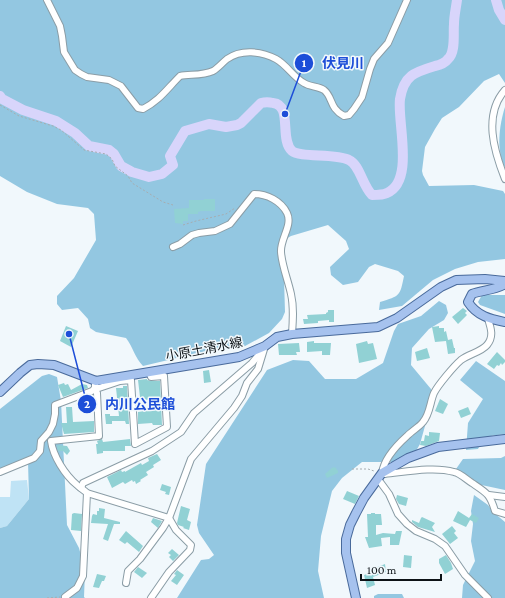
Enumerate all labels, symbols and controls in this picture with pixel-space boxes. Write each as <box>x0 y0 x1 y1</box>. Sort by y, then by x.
callout: 伏見川 <box>294 50 372 76</box>
text: 伏見川 <box>322 55 364 71</box>
text: 1 <box>302 56 307 70</box>
street label: 小原土清水線 <box>164 334 244 364</box>
callout: 内川公民館 <box>77 391 183 417</box>
text: 内川公民館 <box>105 396 175 412</box>
text: 2 <box>84 397 90 411</box>
scale bar <box>361 556 441 582</box>
text: 100 m <box>367 563 397 577</box>

